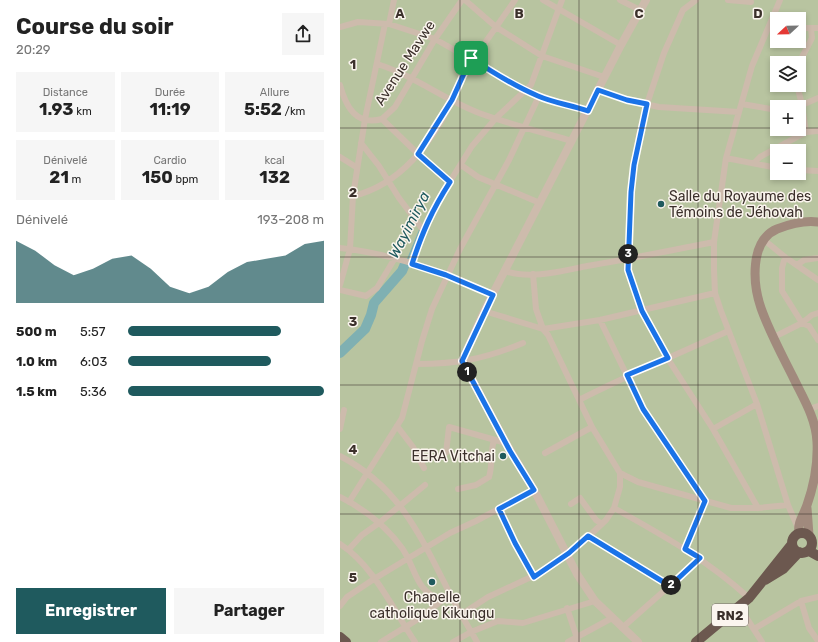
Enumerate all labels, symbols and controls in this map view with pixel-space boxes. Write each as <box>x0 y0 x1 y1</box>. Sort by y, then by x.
text: A <box>395 6 405 21</box>
text: B <box>514 6 524 21</box>
text: C <box>634 6 644 21</box>
text: D <box>753 6 763 21</box>
north arrow <box>770 12 806 48</box>
map controls <box>770 12 806 180</box>
text: Course du soir <box>16 13 173 40</box>
button: share <box>282 13 324 55</box>
street label: Avenue Mavwe <box>371 17 439 109</box>
pin <box>454 41 488 75</box>
text: 20:29 <box>16 42 51 57</box>
icon: arrive <box>460 47 482 69</box>
button: layers <box>770 56 806 92</box>
text: 1 <box>350 57 356 72</box>
text: Distance <box>43 86 88 99</box>
text: Durée <box>155 86 185 99</box>
text: Allure <box>260 86 289 99</box>
text: 1.93 <box>39 99 74 119</box>
text: 11:19 <box>149 99 191 119</box>
text: 5:52 <box>244 99 282 119</box>
button: + <box>770 100 806 136</box>
text: km <box>74 105 92 118</box>
text: /km <box>282 105 305 118</box>
button: − <box>770 144 806 180</box>
text: Dénivelé <box>43 154 87 167</box>
text: Cardio <box>154 154 186 167</box>
text: kcal <box>265 154 285 167</box>
text: 21 <box>49 167 69 187</box>
text: 150 <box>142 167 173 187</box>
text: 132 <box>259 167 290 187</box>
text: m <box>69 173 81 186</box>
text: bpm <box>173 173 198 186</box>
text: 2 <box>349 185 357 200</box>
water label: Wayimirya <box>385 188 434 261</box>
place label: Salle du Royaume des Témoins de Jéhovah <box>669 188 811 221</box>
marker: Salle du Royaume des Témoins de Jéhovah <box>656 199 666 209</box>
text: Dénivelé <box>16 212 68 227</box>
text: 193–208 m <box>257 212 324 227</box>
pin: 3 <box>618 244 638 264</box>
text: 3 <box>624 247 632 260</box>
text: 3 <box>349 314 358 329</box>
text: 500 m <box>16 324 57 339</box>
text: 5:57 <box>80 324 105 339</box>
text: 1.0 km <box>16 354 57 369</box>
text: 6:03 <box>80 354 107 369</box>
pin: 1 <box>457 362 477 382</box>
text: 1 <box>464 365 470 378</box>
text: 1.5 km <box>16 384 57 399</box>
text: 5:36 <box>80 384 107 399</box>
text: 4 <box>349 442 358 457</box>
place label: EERA Vitchai <box>411 448 495 465</box>
marker: EERA Vitchai <box>498 451 508 461</box>
text: 5 <box>349 570 357 585</box>
pin: 2 <box>661 575 681 595</box>
marker: Chapelle catholique Kikungu <box>427 577 437 587</box>
text: 2 <box>667 578 675 591</box>
button: Enregistrer <box>16 588 166 634</box>
button: Partager <box>174 588 324 634</box>
place label: Chapelle catholique Kikungu <box>370 589 494 622</box>
road number: RN2 <box>712 604 748 626</box>

